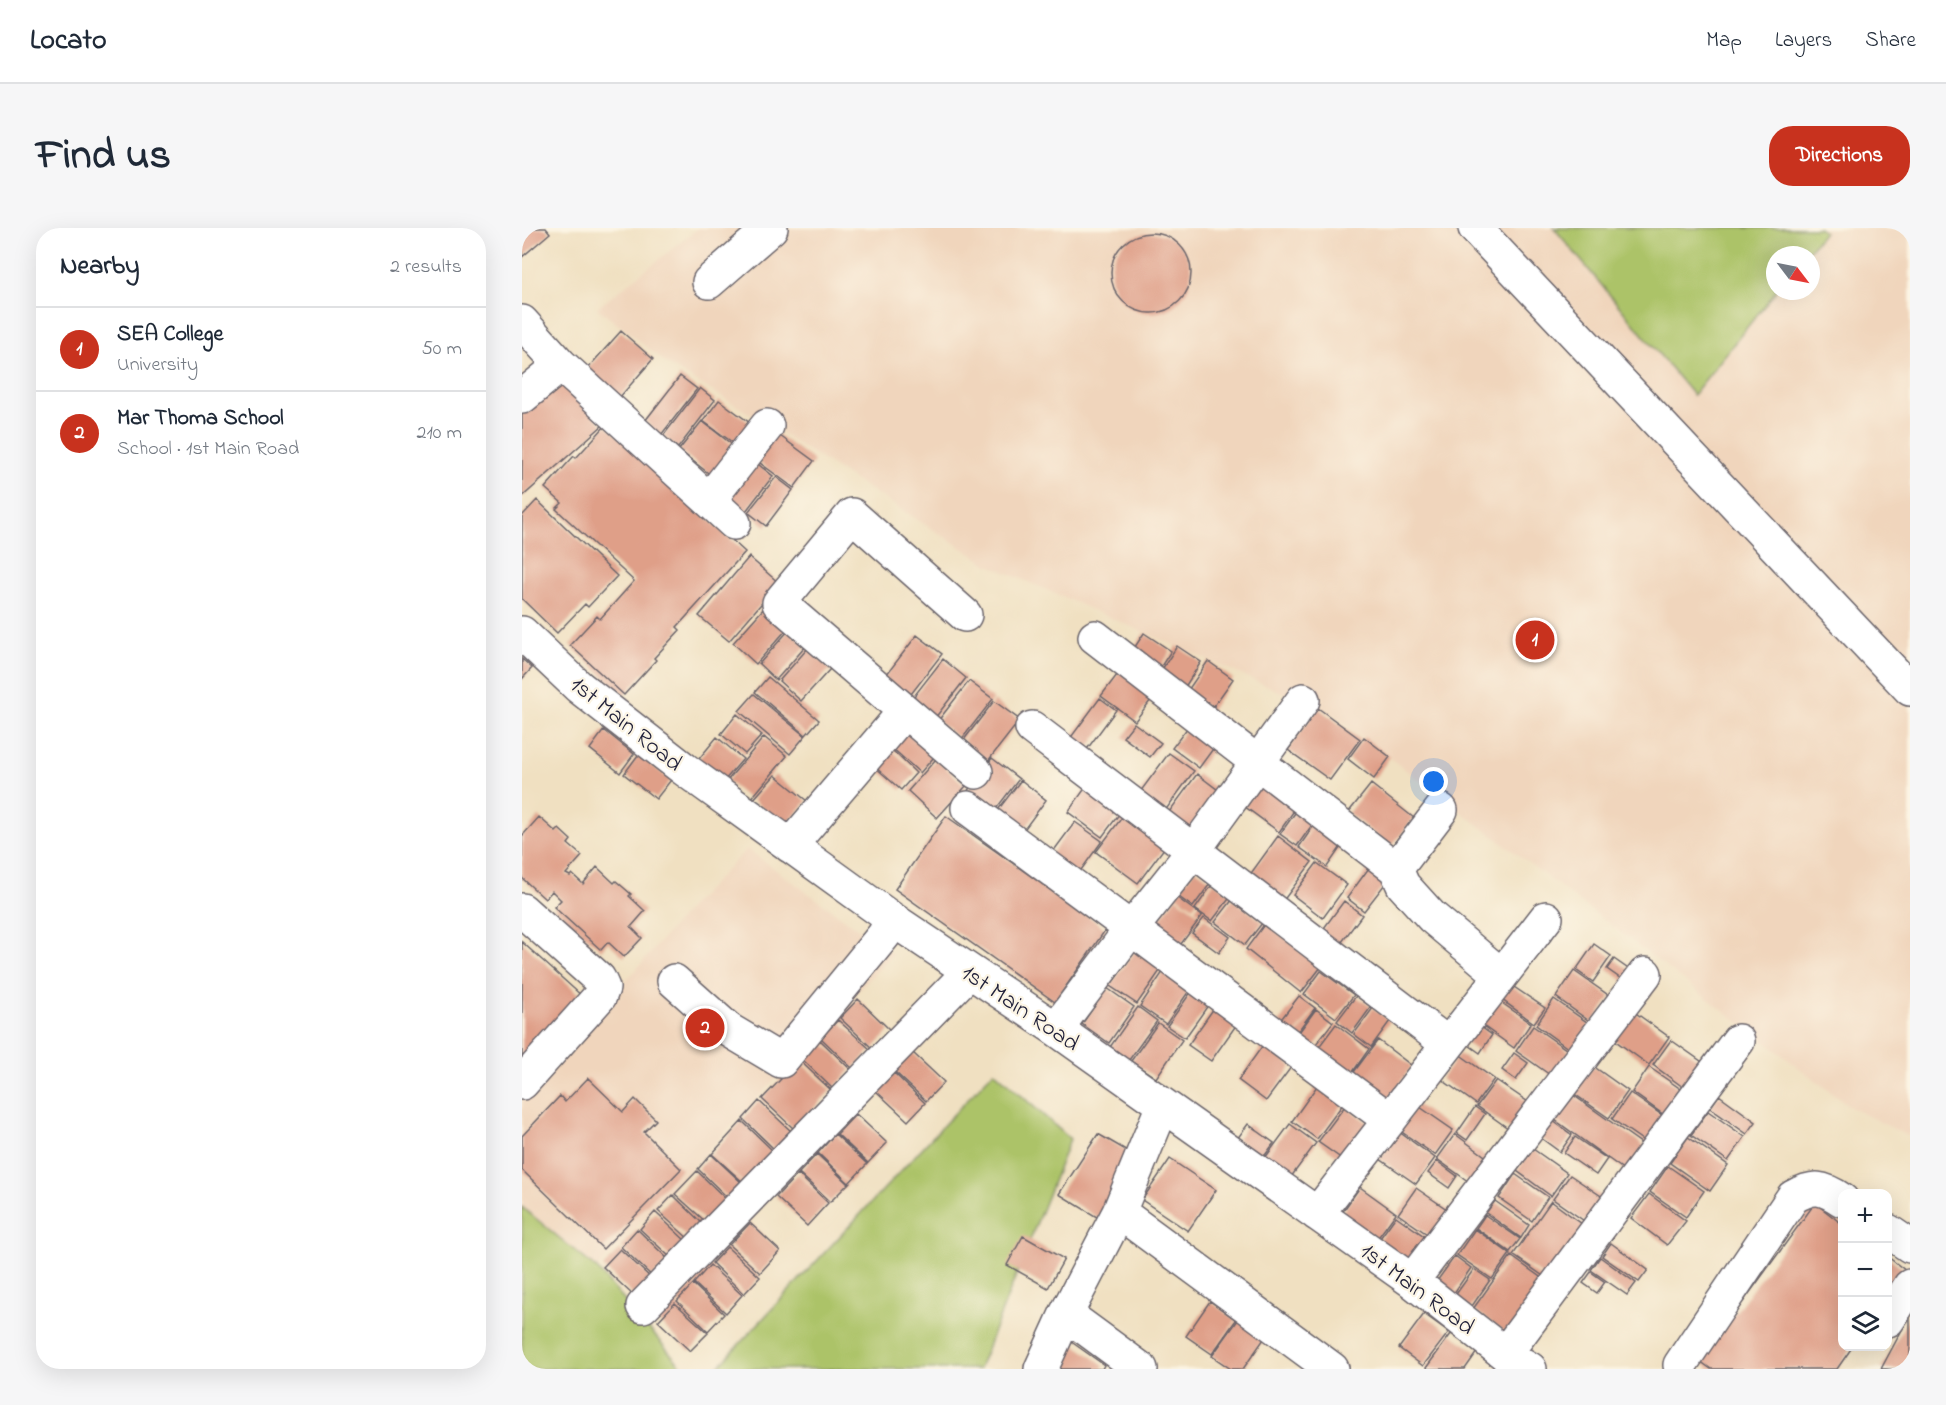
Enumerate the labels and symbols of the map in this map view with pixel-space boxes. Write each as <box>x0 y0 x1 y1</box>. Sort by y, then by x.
north arrow <box>1766 246 1820 300</box>
pin: 1 <box>1516 618 1554 662</box>
street label: 1st Main Road <box>562 669 690 782</box>
your location <box>1419 767 1448 796</box>
street label: 1st Main Road <box>954 957 1086 1062</box>
pin: 2 <box>686 1006 724 1050</box>
street label: 1st Main Road <box>1352 1235 1482 1345</box>

